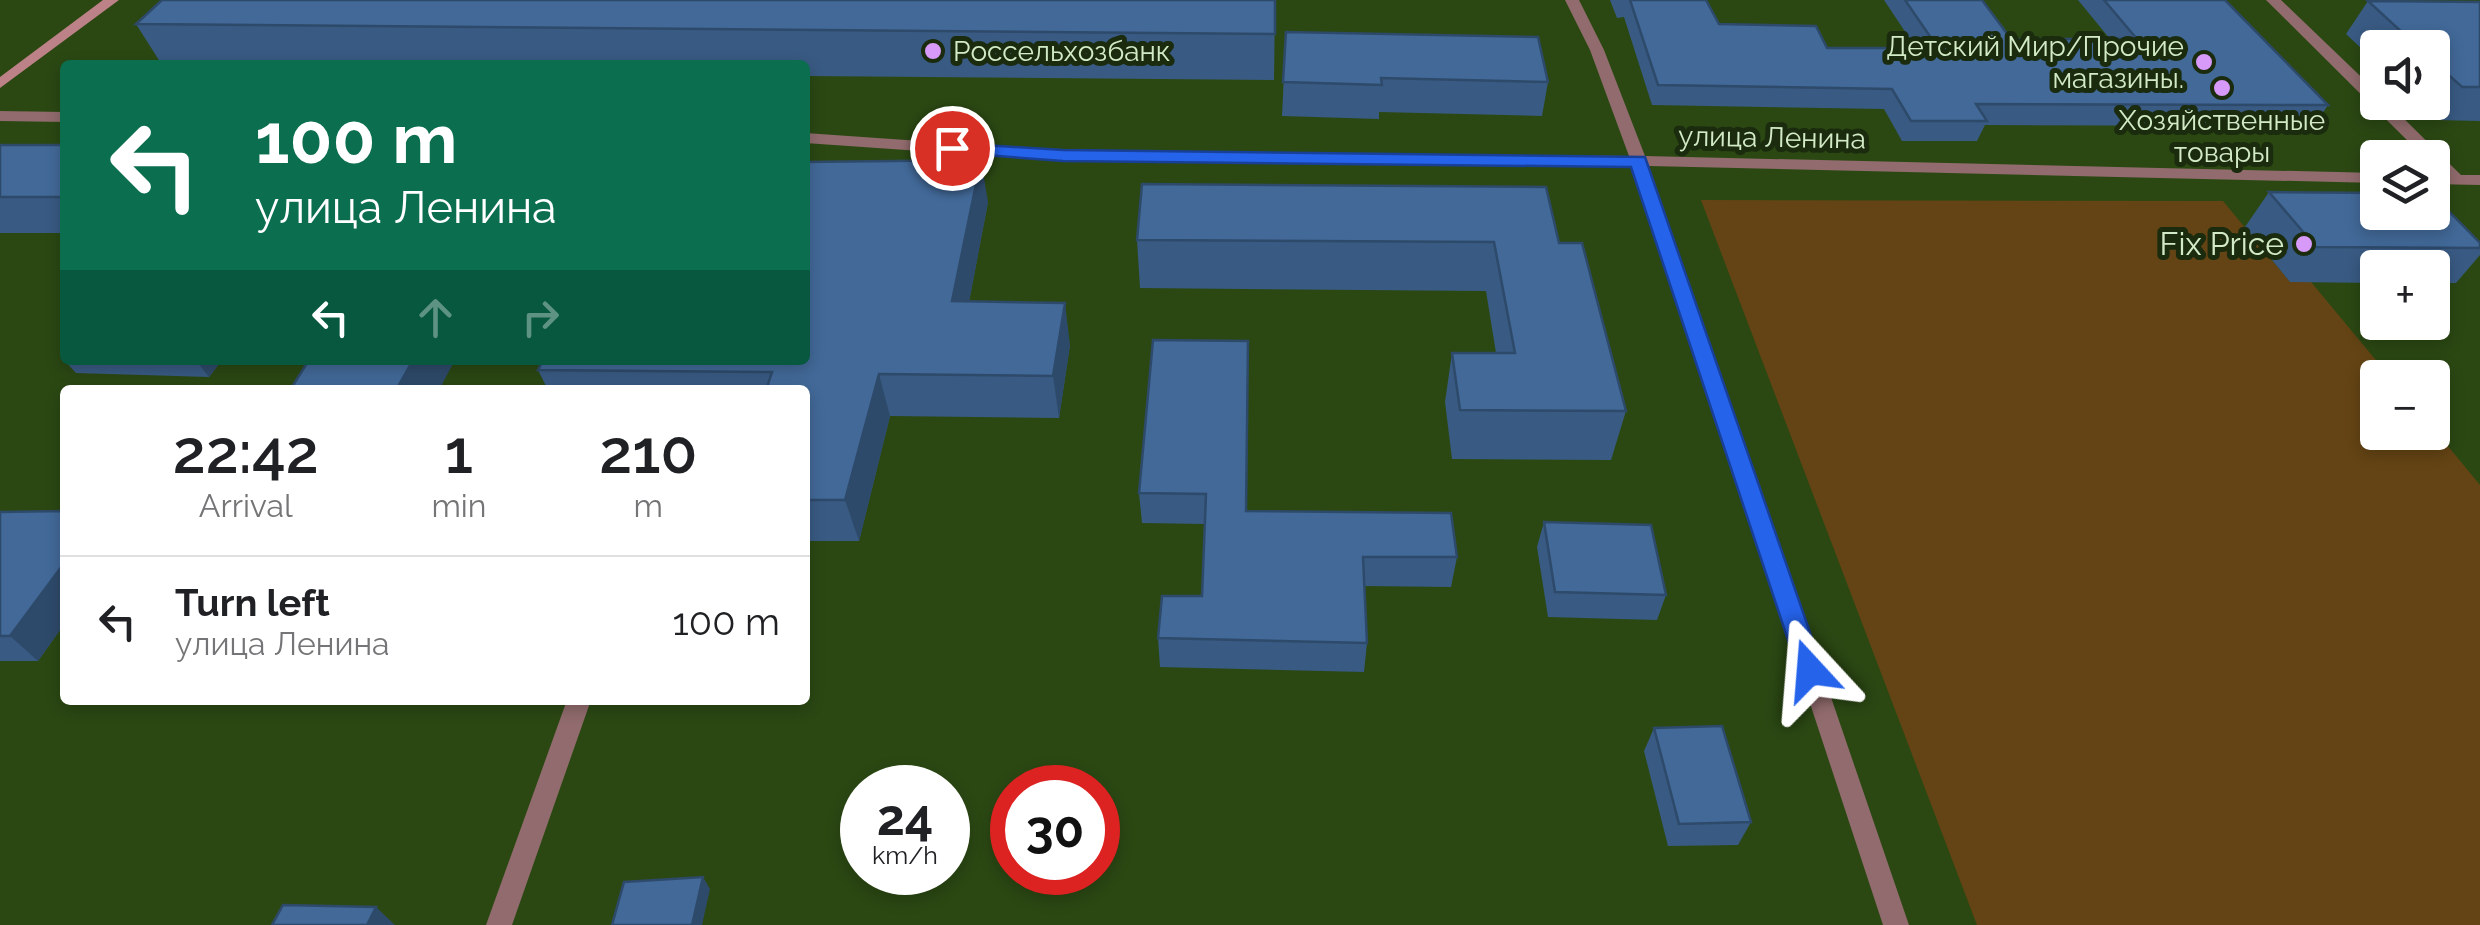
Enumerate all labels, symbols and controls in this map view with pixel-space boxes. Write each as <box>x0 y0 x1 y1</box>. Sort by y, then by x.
place label: Детский Мир/Прочие магазины. <box>1886 30 2184 95</box>
map controls <box>2360 30 2450 450</box>
button: sound <box>2360 30 2450 120</box>
place label: Россельхозбанк <box>953 35 1170 68</box>
marker: Россельхозбанк <box>922 40 944 62</box>
marker: Детский Мир/Прочие магазины. <box>2193 51 2215 73</box>
marker: Хозяйственные товары <box>2211 77 2233 99</box>
text: 100 m <box>255 97 458 179</box>
icon: left <box>90 100 220 230</box>
place label: Хозяйственные товары <box>2119 104 2325 169</box>
pin <box>910 106 995 191</box>
street label: улица Ленина <box>1678 119 1866 156</box>
icon: arrive <box>925 121 980 176</box>
button: layers <box>2360 140 2450 230</box>
text: улица Ленина <box>255 181 557 234</box>
place label: Fix Price <box>2160 225 2284 262</box>
marker: Fix Price <box>2293 233 2315 255</box>
button: + <box>2360 250 2450 340</box>
icon: left <box>303 290 358 345</box>
icon: ahead <box>408 290 463 345</box>
icon: right <box>513 290 568 345</box>
button: − <box>2360 360 2450 450</box>
text: 22:42 <box>173 417 319 487</box>
text: 1 <box>445 417 473 487</box>
text: 210 <box>599 417 697 487</box>
text: Arrival <box>199 487 293 524</box>
text: min <box>431 487 487 524</box>
text: m <box>634 487 663 524</box>
text: Turn left <box>175 580 330 625</box>
icon: left <box>90 594 145 649</box>
text: 100 m <box>673 599 780 644</box>
position arrow <box>1758 618 1862 722</box>
text: улица Ленина <box>175 625 390 662</box>
speed limit sign: 30 <box>990 765 1120 895</box>
text: 24 <box>877 788 933 847</box>
text: km/h <box>872 840 938 870</box>

